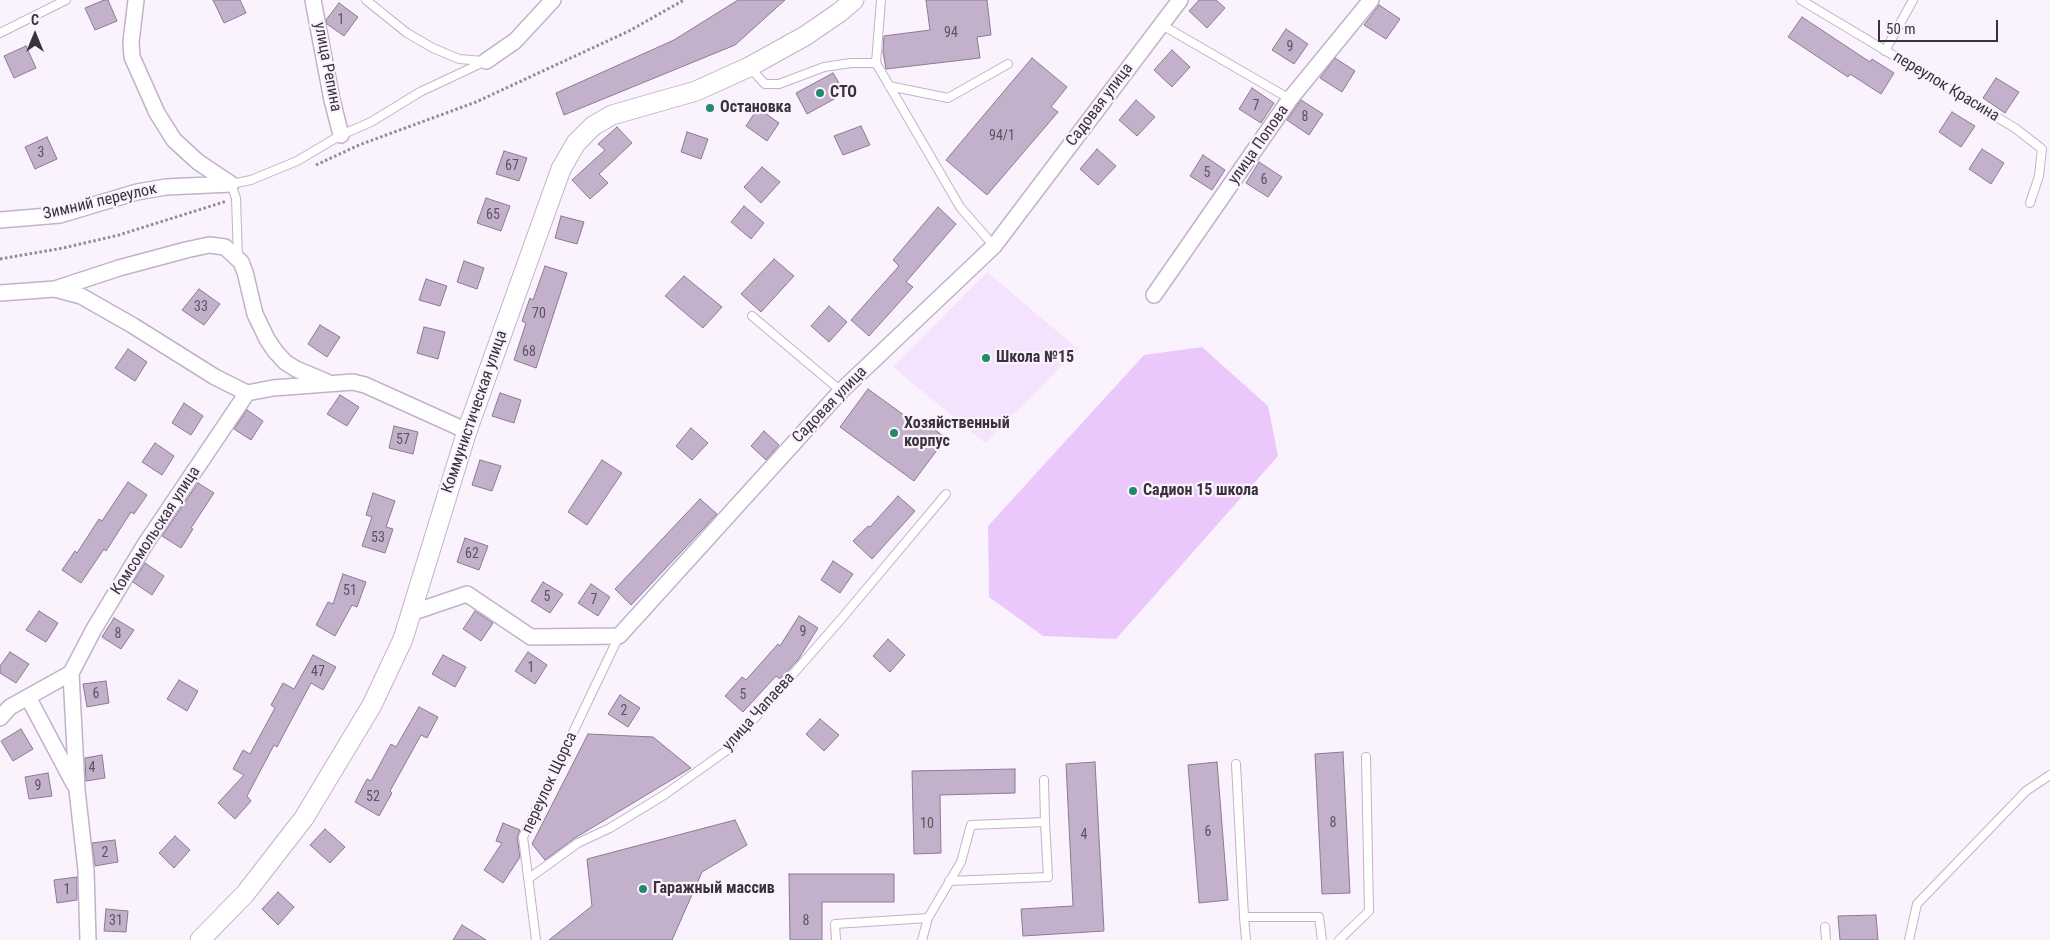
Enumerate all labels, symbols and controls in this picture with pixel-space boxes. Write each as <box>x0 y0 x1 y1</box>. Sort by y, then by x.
north arrow <box>10 10 60 60</box>
scale bar <box>1880 10 2000 42</box>
text: С <box>31 12 39 28</box>
house number: 1 <box>338 12 344 28</box>
text: 50 m <box>1886 20 1916 38</box>
street label: улица Репина <box>309 21 345 113</box>
house number: 94 <box>944 25 958 41</box>
house number: 9 <box>1287 39 1293 55</box>
street label: переулок Красина <box>1889 48 2003 126</box>
street label: Садовая улица <box>1062 60 1138 150</box>
place label: СТО <box>830 83 857 103</box>
marker: СТО <box>814 87 826 99</box>
place label: Остановка <box>720 98 791 118</box>
house number: 7 <box>1253 98 1259 114</box>
marker: Остановка <box>704 102 716 114</box>
street label: улица Попова <box>1225 102 1293 188</box>
house number: 8 <box>1302 109 1308 125</box>
house number: 94/1 <box>989 128 1015 144</box>
house number: 3 <box>38 145 44 161</box>
house number: 67 <box>505 158 519 174</box>
house number: 5 <box>1204 165 1210 181</box>
house number: 6 <box>1261 172 1267 188</box>
street label: Зимний переулок <box>41 180 159 224</box>
house number: 65 <box>486 207 500 223</box>
house number: 33 <box>194 299 208 315</box>
house number: 70 <box>532 306 546 322</box>
street label: Коммунистическая улица <box>438 328 512 496</box>
house number: 68 <box>522 344 536 360</box>
place label: Школа №15 <box>996 348 1074 368</box>
marker: Школа №15 <box>980 352 992 364</box>
street label: Садовая улица <box>789 363 871 447</box>
place label: Хозяйственный корпус <box>904 414 1010 452</box>
marker: Хозяйственный корпус <box>888 427 900 439</box>
house number: 57 <box>396 432 410 448</box>
street label: Комсомольская улица <box>107 463 205 599</box>
place label: Садион 15 школа <box>1143 481 1259 501</box>
marker: Садион 15 школа <box>1127 485 1139 497</box>
house number: 53 <box>371 530 385 546</box>
house number: 62 <box>465 546 479 562</box>
house number: 51 <box>343 583 357 599</box>
house number: 5 <box>544 589 550 605</box>
house number: 7 <box>591 592 597 608</box>
house number: 9 <box>800 624 806 640</box>
house number: 8 <box>115 626 121 642</box>
house number: 1 <box>528 660 534 676</box>
house number: 47 <box>311 664 325 680</box>
street label: улица Чапаева <box>719 669 799 755</box>
house number: 6 <box>93 686 99 702</box>
house number: 5 <box>740 687 746 703</box>
house number: 2 <box>621 703 627 719</box>
street label: переулок Щорса <box>518 729 582 837</box>
house number: 4 <box>89 760 95 776</box>
house number: 9 <box>35 778 41 794</box>
house number: 52 <box>366 789 380 805</box>
house number: 8 <box>1330 815 1336 831</box>
house number: 10 <box>920 816 934 832</box>
house number: 6 <box>1205 824 1211 840</box>
house number: 4 <box>1081 827 1087 843</box>
house number: 2 <box>102 845 108 861</box>
place label: Гаражный массив <box>653 879 775 899</box>
house number: 1 <box>64 882 70 898</box>
marker: Гаражный массив <box>637 883 649 895</box>
house number: 31 <box>109 913 123 929</box>
house number: 8 <box>803 913 809 929</box>

